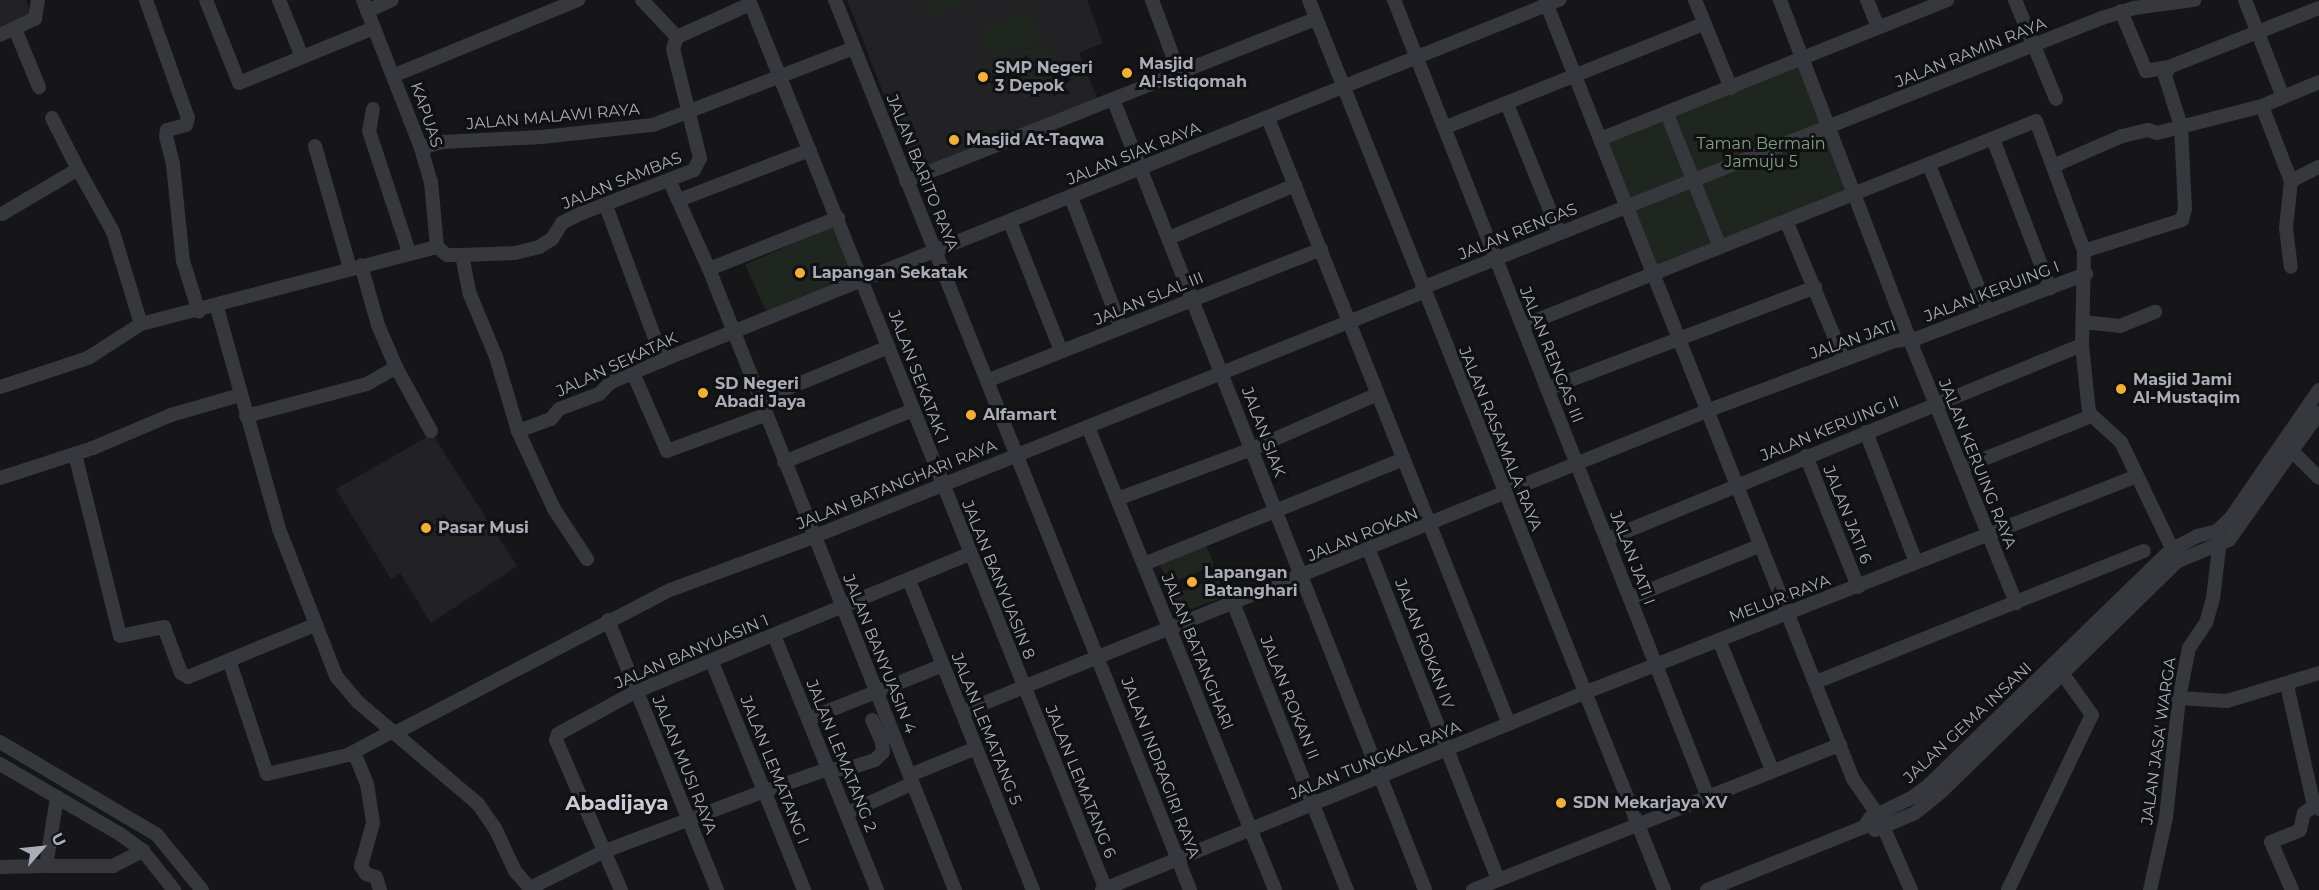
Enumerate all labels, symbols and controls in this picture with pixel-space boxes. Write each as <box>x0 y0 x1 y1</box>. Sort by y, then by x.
street label: JALAN RAMIN RAYA <box>1893 14 2049 92</box>
place label: Masjid Al-Istiqomah <box>1139 54 1247 92</box>
place label: SMP Negeri 3 Depok <box>995 58 1093 96</box>
marker: Masjid Al-Istiqomah <box>1120 66 1134 80</box>
marker: SMP Negeri 3 Depok <box>976 70 990 84</box>
street label: KAPUAS <box>406 80 446 150</box>
street label: JALAN BARITO RAYA <box>882 92 962 254</box>
street label: JALAN MALAWI RAYA <box>465 100 641 134</box>
street label: JALAN SIAK RAYA <box>1064 118 1204 190</box>
place label: Masjid At-Taqwa <box>966 130 1104 150</box>
marker: Masjid At-Taqwa <box>947 133 961 147</box>
park label: Taman Bermain Jamuju 5 <box>1696 134 1826 172</box>
street label: JALAN SAMBAS <box>559 148 685 214</box>
street label: JALAN RENGAS <box>1456 199 1580 265</box>
street label: JALAN KERUING I <box>1922 257 2062 327</box>
place label: Lapangan Sekatak <box>812 263 968 283</box>
marker: Lapangan Sekatak <box>793 266 807 280</box>
street label: JALAN SLAL III <box>1092 268 1206 330</box>
street label: JALAN RENGAS III <box>1515 284 1587 426</box>
street label: JALAN SEKATAK 1 <box>884 308 952 446</box>
street label: JALAN JATI <box>1807 316 1899 364</box>
street label: JALAN SEKATAK <box>553 329 681 401</box>
street label: JALAN RASAMALA RAYA <box>1454 344 1546 534</box>
place label: Masjid Jami Al-Mustaqim <box>2133 370 2240 408</box>
place label: SD Negeri Abadi Jaya <box>715 374 806 412</box>
street label: JALAN KERUING RAYA <box>1934 376 2020 552</box>
marker: Masjid Jami Al-Mustaqim <box>2114 382 2128 396</box>
street label: JALAN SIAK <box>1237 384 1289 480</box>
marker: SD Negeri Abadi Jaya <box>696 386 710 400</box>
street label: JALAN KERUING II <box>1758 392 1902 466</box>
place label: Alfamart <box>983 405 1057 425</box>
marker: Alfamart <box>964 408 978 422</box>
street label: JALAN BATANGHARI RAYA <box>794 436 1000 534</box>
street label: JALAN JATI 6 <box>1819 463 1875 567</box>
street label: JALAN BANYUASIN 8 <box>957 498 1039 662</box>
street label: JALAN ROKAN <box>1305 504 1421 566</box>
street label: JALAN JATI I <box>1605 508 1659 608</box>
place label: Pasar Musi <box>438 518 529 538</box>
marker: Pasar Musi <box>419 521 433 535</box>
place label: Lapangan Batanghari <box>1204 563 1298 601</box>
street label: JALAN BATANGHARI <box>1157 571 1237 733</box>
street label: MELUR RAYA <box>1727 571 1833 627</box>
street label: JALAN BANYUASIN 4 <box>838 572 920 736</box>
marker: Lapangan Batanghari <box>1185 575 1199 589</box>
street label: JALAN ROKAN IV <box>1390 576 1458 712</box>
street label: JALAN BANYUASIN 1 <box>612 611 772 693</box>
street label: JALAN ROKAN II <box>1255 633 1323 763</box>
street label: JALAN LEMATANG 5 <box>947 650 1025 808</box>
street label: JALAN JASA' WARGA <box>2138 656 2180 826</box>
street label: JALAN GEMA INSANI <box>1900 659 2036 787</box>
street label: JALAN INDRAGIRI RAYA <box>1117 675 1203 861</box>
street label: JALAN LEMATANG 2 <box>802 677 880 835</box>
street label: JALAN MUSI RAYA <box>648 693 720 837</box>
street label: JALAN LEMATANG I <box>735 693 813 847</box>
street label: JALAN LEMATANG 6 <box>1041 703 1119 861</box>
street label: JALAN TUNGKAL RAYA <box>1286 718 1464 804</box>
district label: Abadijaya <box>565 791 669 815</box>
place label: SDN Mekarjaya XV <box>1573 793 1728 813</box>
marker: SDN Mekarjaya XV <box>1554 796 1568 810</box>
north arrow <box>12 818 72 878</box>
text: U <box>47 830 70 850</box>

